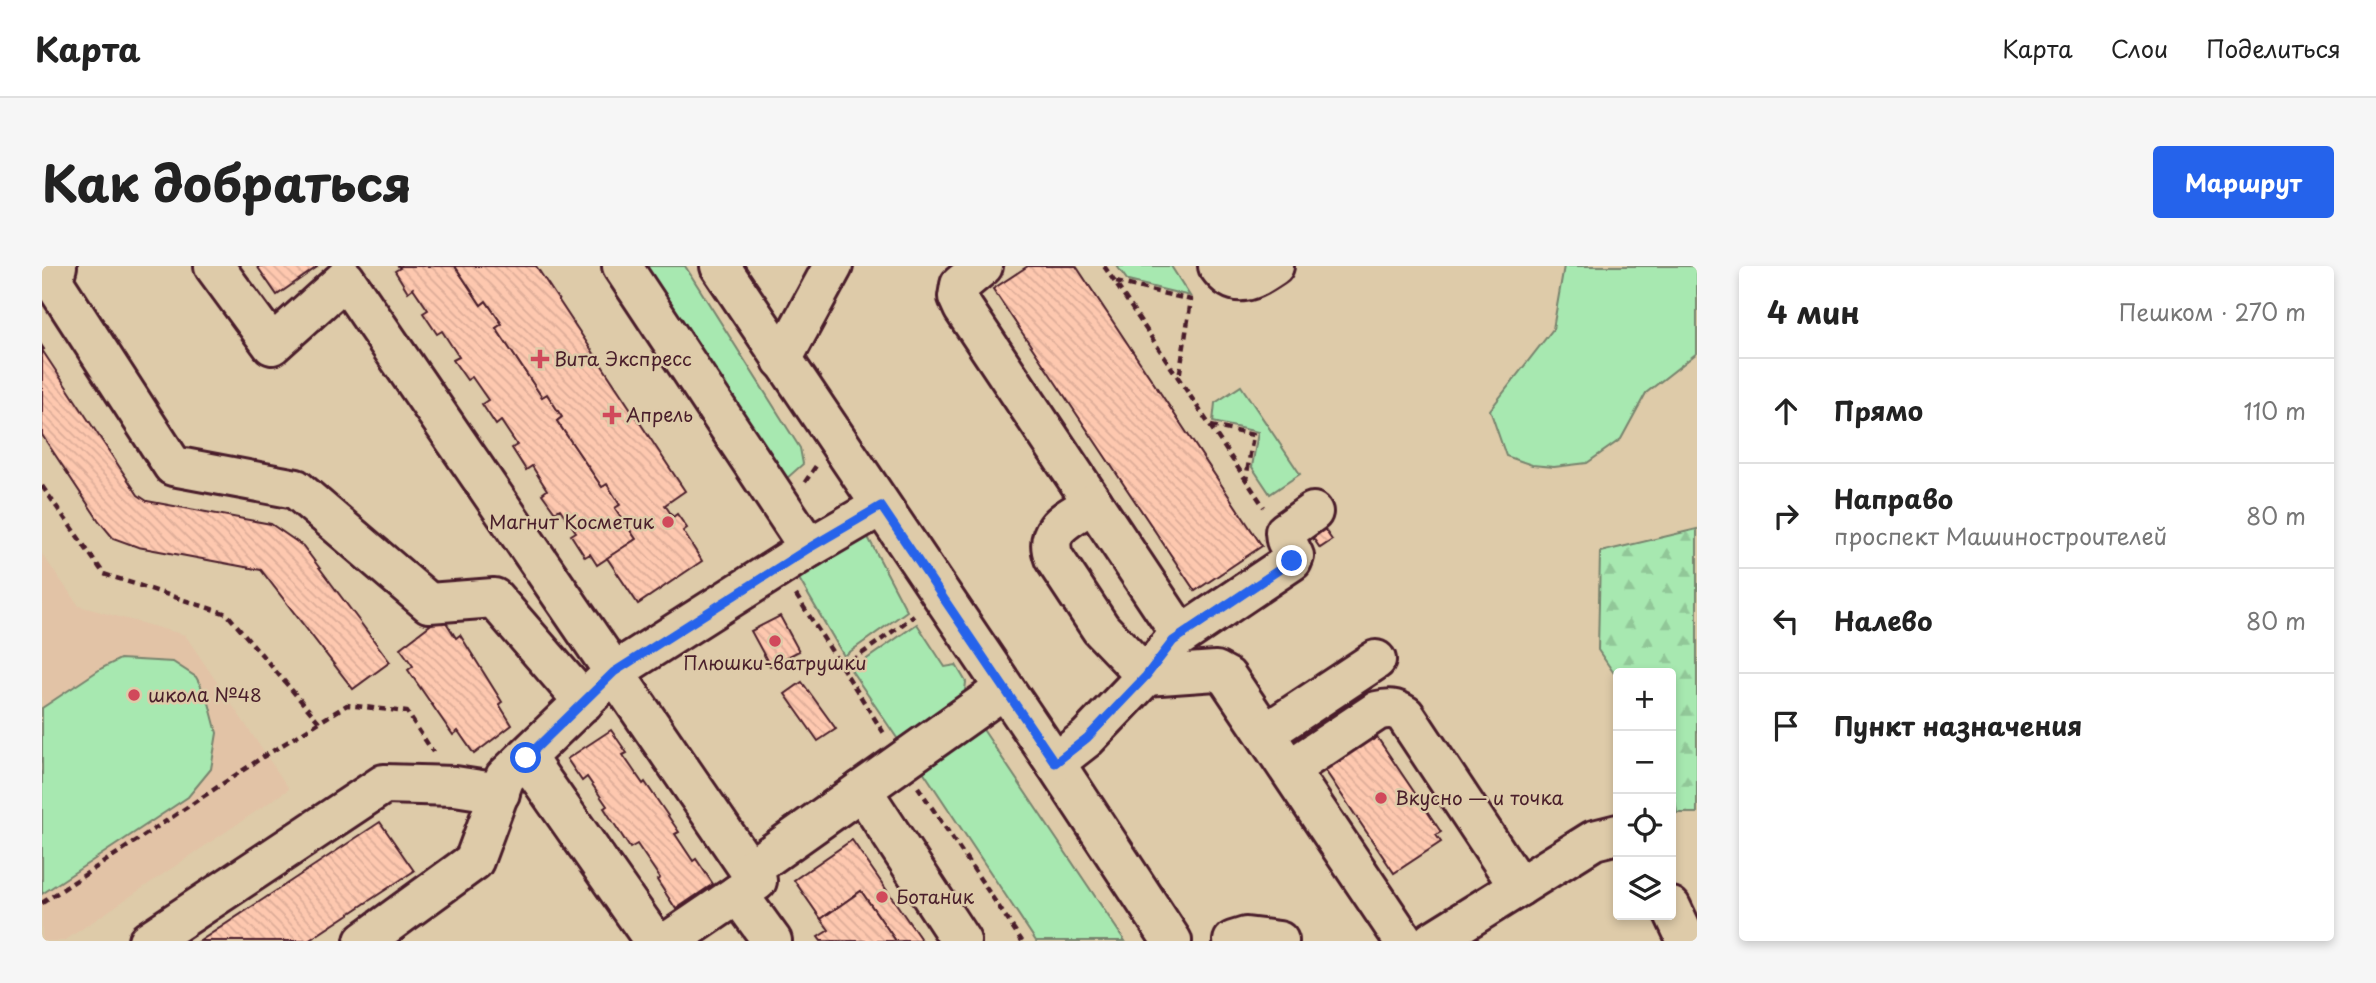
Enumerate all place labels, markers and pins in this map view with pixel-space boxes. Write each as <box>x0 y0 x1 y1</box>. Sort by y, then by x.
place label: Вита Экспресс <box>554 344 692 372</box>
marker: Вита Экспресс <box>532 351 548 367</box>
place label: Апрель <box>626 400 693 428</box>
marker: Апрель <box>604 407 620 423</box>
place label: Магнит Косметик <box>489 507 655 535</box>
marker: Магнит Косметик <box>660 514 676 530</box>
marker: Плюшки-ватрушки <box>767 633 783 649</box>
place label: Плюшки-ватрушки <box>683 648 867 676</box>
place label: школа №48 <box>148 680 262 708</box>
marker: школа №48 <box>126 687 142 703</box>
place label: Вкусно — и точка <box>1395 783 1564 811</box>
marker: Вкусно — и точка <box>1373 790 1389 806</box>
place label: Ботаник <box>896 882 975 910</box>
marker: Ботаник <box>874 889 890 905</box>

